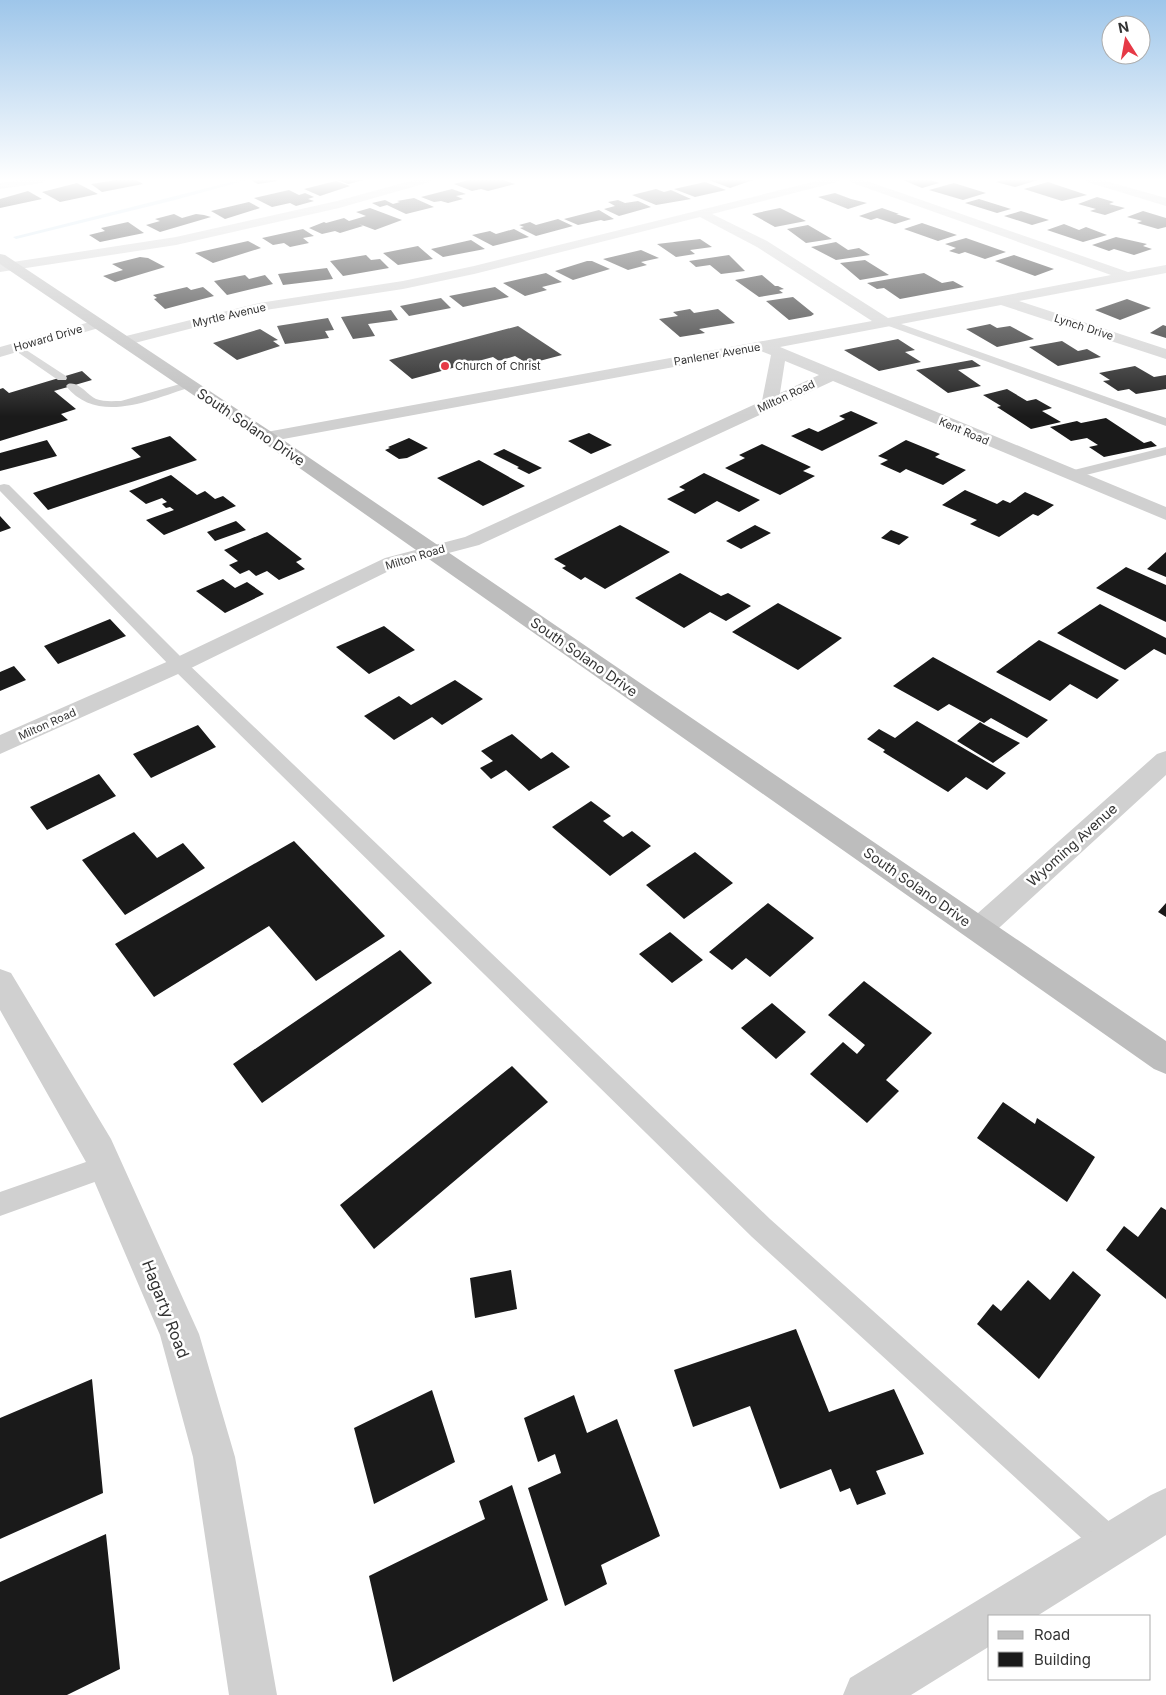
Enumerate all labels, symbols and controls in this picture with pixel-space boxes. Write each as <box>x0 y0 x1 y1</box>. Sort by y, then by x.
north arrow <box>1101 15 1151 65</box>
text: N <box>1117 17 1130 36</box>
street label: Myrtle Avenue <box>191 300 267 330</box>
street label: Lynch Drive <box>1053 311 1115 343</box>
street label: Howard Drive <box>12 322 84 354</box>
street label: Panlener Avenue <box>673 340 761 368</box>
place label: Church of Christ <box>455 359 541 373</box>
marker: Church of Christ <box>439 360 451 372</box>
street label: Milton Road <box>755 377 817 415</box>
street label: South Solano Drive <box>194 384 308 469</box>
street label: Kent Road <box>937 414 991 448</box>
street label: Milton Road <box>383 541 447 573</box>
street label: South Solano Drive <box>528 613 641 700</box>
street label: Milton Road <box>16 705 78 743</box>
street label: Wyoming Avenue <box>1023 800 1120 890</box>
street label: South Solano Drive <box>861 843 974 930</box>
street label: Hagarty Road <box>138 1257 194 1361</box>
legend <box>988 1615 1151 1680</box>
text: Road <box>1034 1625 1070 1644</box>
text: Building <box>1034 1650 1091 1669</box>

